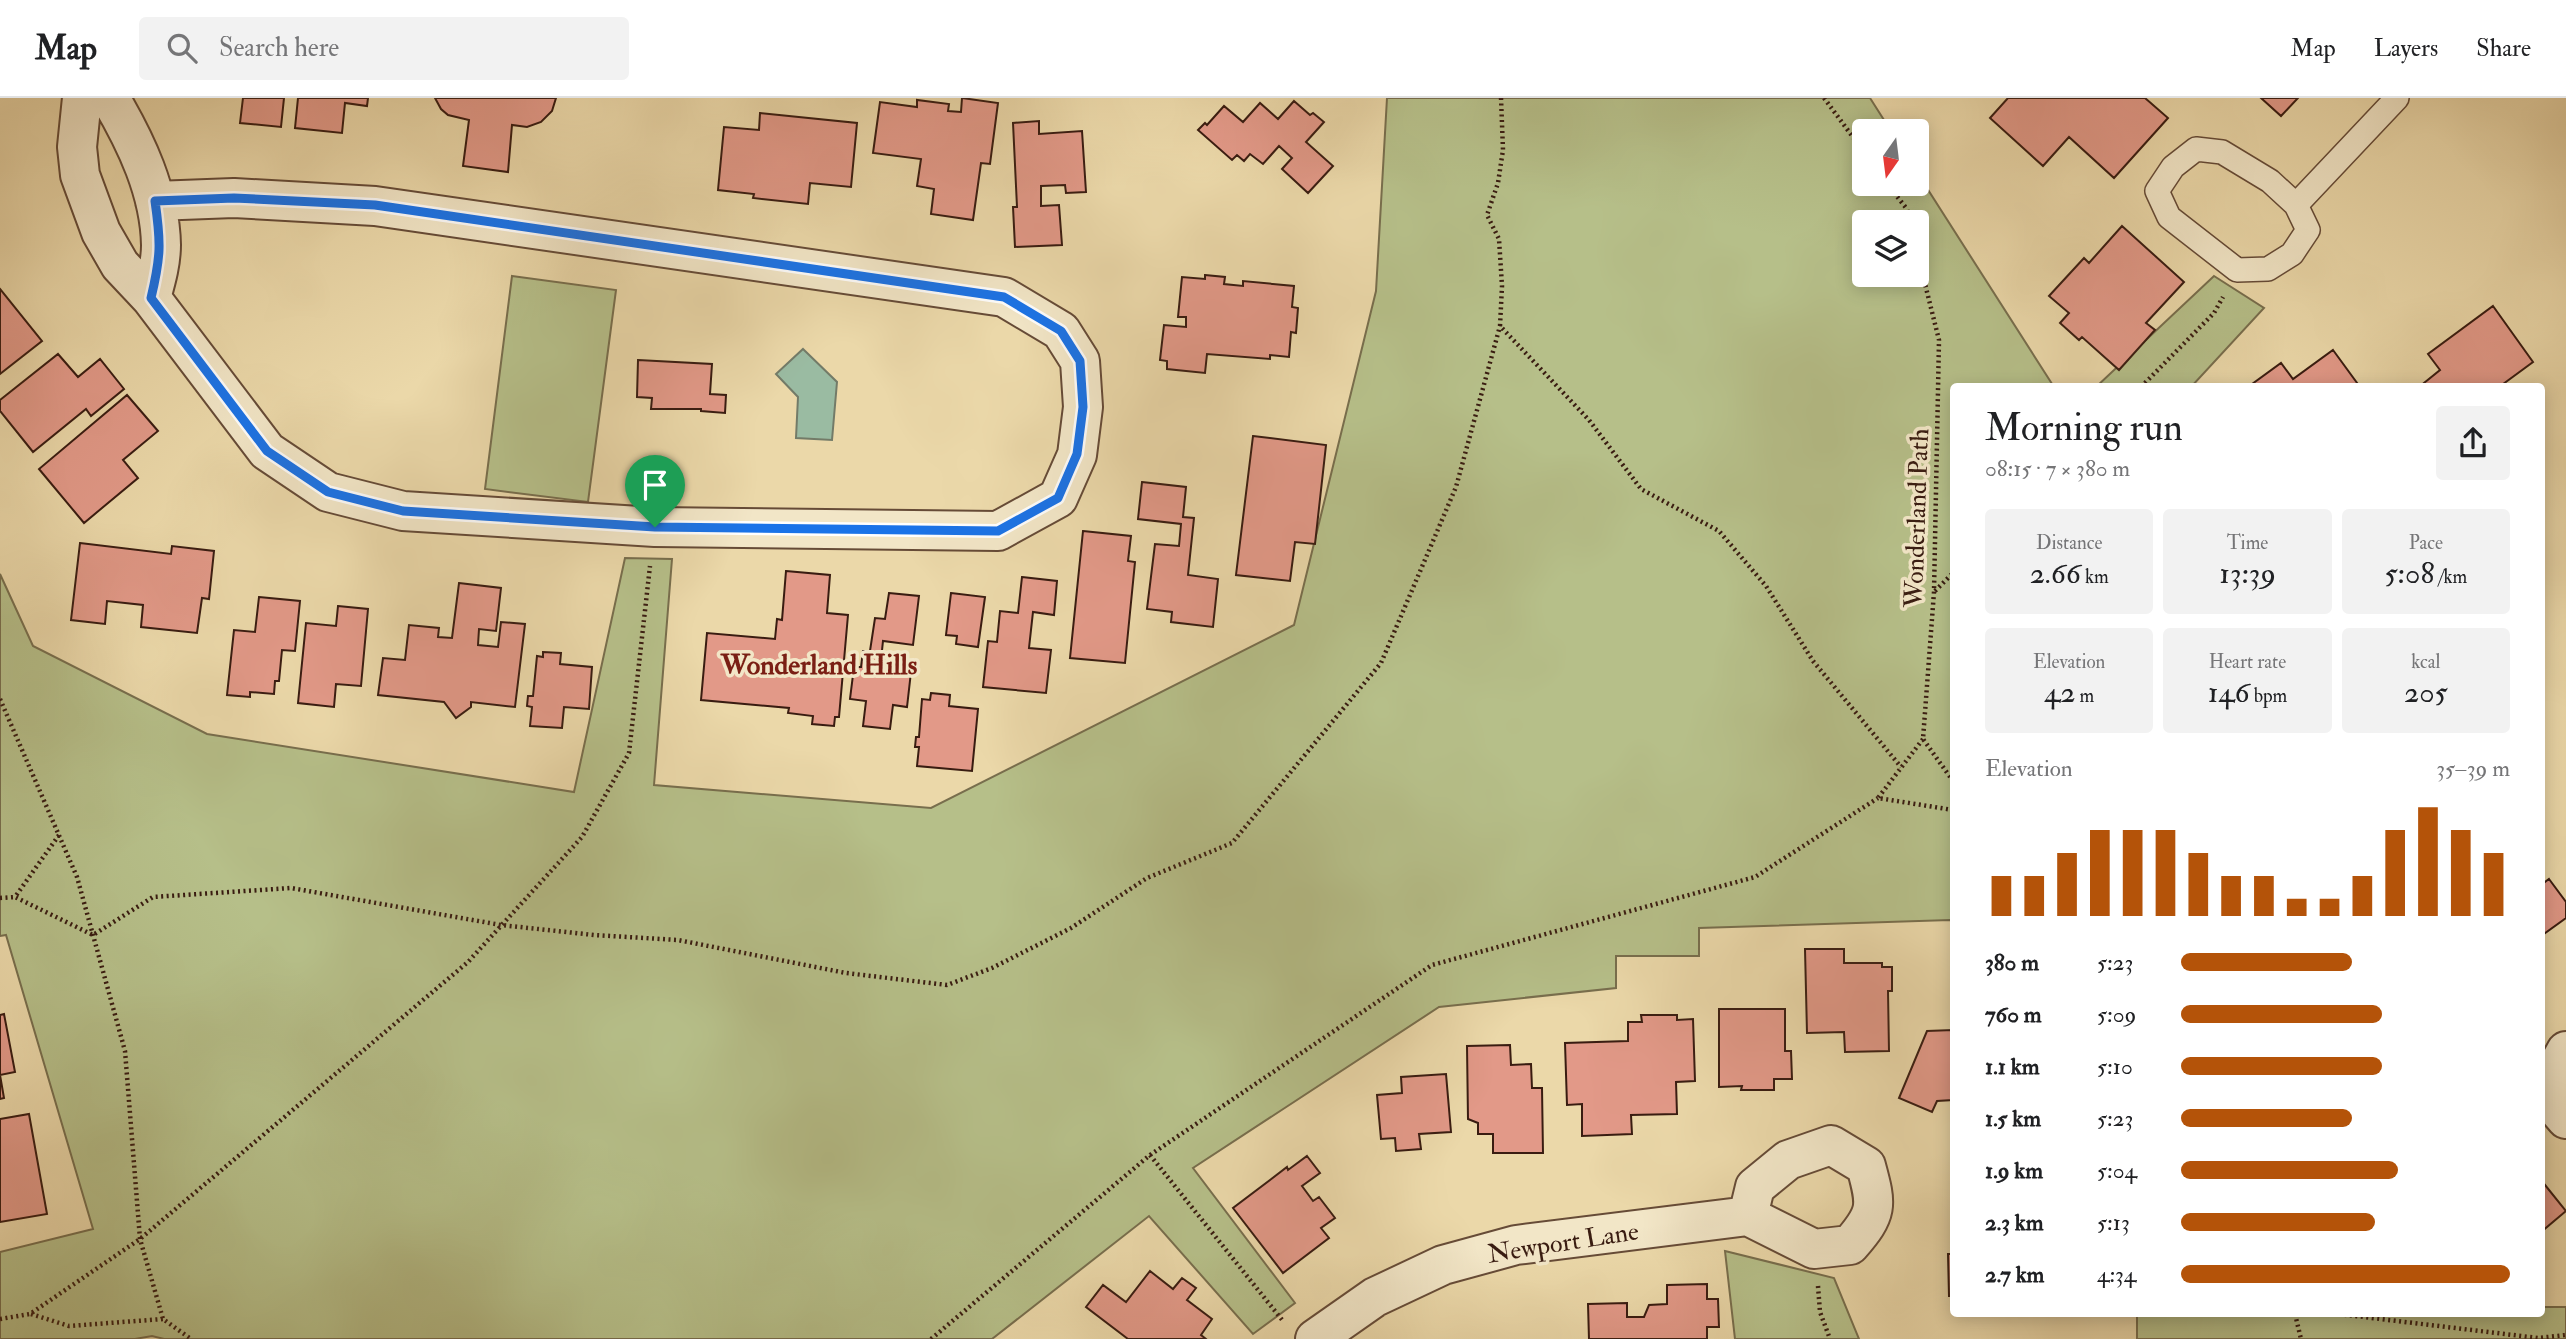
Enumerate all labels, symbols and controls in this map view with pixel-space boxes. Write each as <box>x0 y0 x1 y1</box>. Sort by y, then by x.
search box <box>139 17 629 80</box>
text: Map <box>35 28 97 69</box>
icon: search <box>163 29 201 67</box>
text: Search here <box>219 32 339 64</box>
text: Map <box>2291 33 2336 64</box>
text: Layers <box>2374 33 2438 64</box>
text: Share <box>2476 33 2531 64</box>
north arrow <box>1852 119 1928 196</box>
map controls <box>1852 119 1929 287</box>
button: layers <box>1852 210 1929 287</box>
text: Morning run <box>1985 404 2183 452</box>
button: share <box>2436 406 2510 480</box>
street label: Wonderland Path <box>1898 427 1936 609</box>
text: 08:15 · 7 × 380 m <box>1985 454 2130 483</box>
pin <box>625 455 685 527</box>
icon: arrive <box>636 466 674 504</box>
text: Distance <box>2036 531 2102 555</box>
text: Time <box>2227 531 2268 555</box>
text: Pace <box>2409 531 2443 555</box>
text: 2.66 <box>2030 555 2081 592</box>
text: 13:39 <box>2219 555 2276 592</box>
text: 5:08 <box>2384 555 2435 592</box>
text: km <box>2081 565 2109 589</box>
text: /km <box>2435 565 2467 589</box>
district label: Wonderland Hills <box>720 648 918 683</box>
text: Elevation <box>2033 650 2105 674</box>
text: Heart rate <box>2209 650 2286 674</box>
text: kcal <box>2411 650 2440 674</box>
text: 42 <box>2044 674 2075 711</box>
text: 146 <box>2208 674 2250 711</box>
text: 205 <box>2404 674 2448 711</box>
text: m <box>2075 684 2094 708</box>
text: bpm <box>2250 684 2287 708</box>
text: Elevation <box>1985 754 2073 783</box>
text: 35–39 m <box>2436 754 2510 783</box>
text: 380 m <box>1985 948 2039 977</box>
text: 5:23 <box>2097 948 2133 977</box>
text: 760 m <box>1985 1000 2042 1029</box>
text: 5:09 <box>2097 1000 2136 1029</box>
text: 1.1 km <box>1985 1052 2040 1081</box>
text: 5:10 <box>2097 1052 2133 1081</box>
text: 1.5 km <box>1985 1104 2041 1133</box>
text: 5:23 <box>2097 1104 2133 1133</box>
text: 1.9 km <box>1985 1156 2043 1185</box>
text: 5:04 <box>2097 1156 2137 1185</box>
text: 2.3 km <box>1985 1208 2044 1237</box>
text: 5:13 <box>2097 1208 2130 1237</box>
street label: Newport Lane <box>1485 1215 1641 1272</box>
text: 2.7 km <box>1985 1260 2044 1289</box>
text: 4:34 <box>2097 1260 2136 1289</box>

